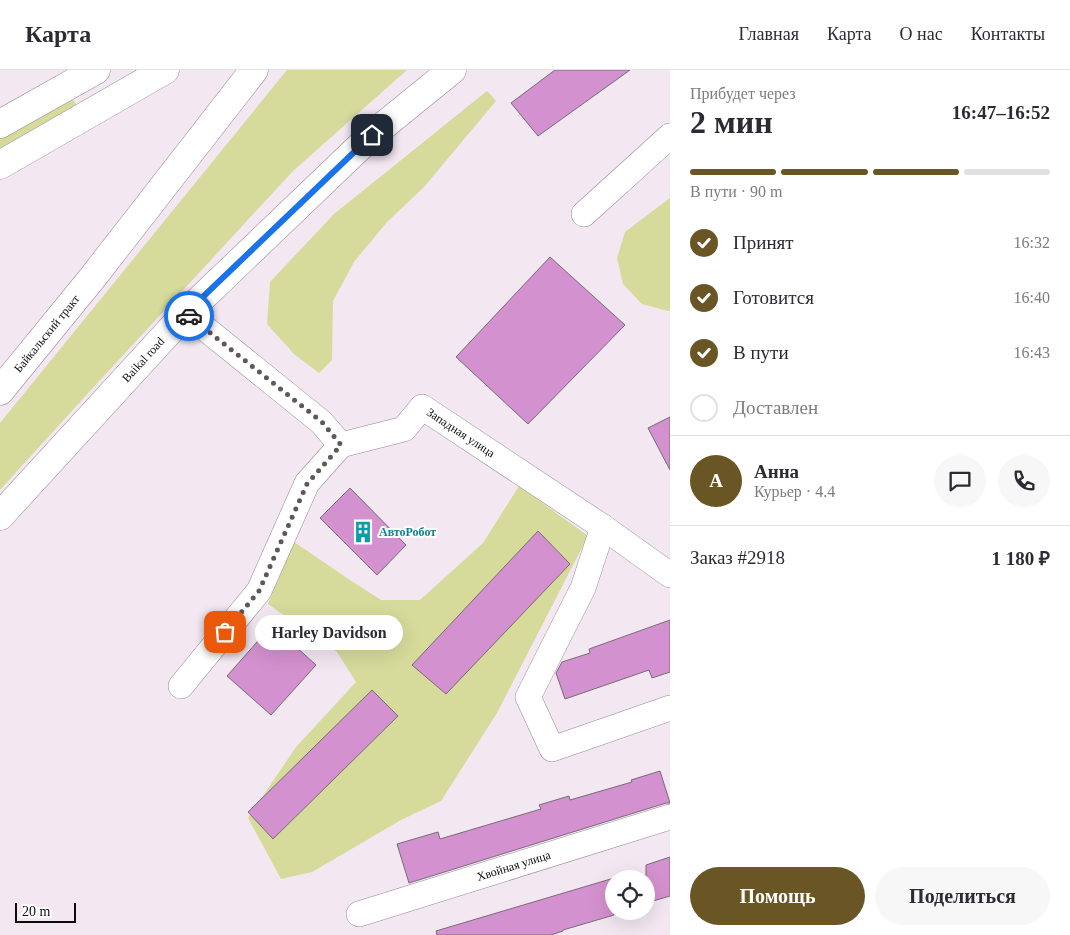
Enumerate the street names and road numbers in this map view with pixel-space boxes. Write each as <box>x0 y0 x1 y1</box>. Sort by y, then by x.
street label: Байкальский тракт <box>11 292 83 375</box>
street label: Baikal road <box>119 334 167 385</box>
street label: Западная улица <box>424 405 498 461</box>
street label: Хвойная улица <box>475 847 553 884</box>

